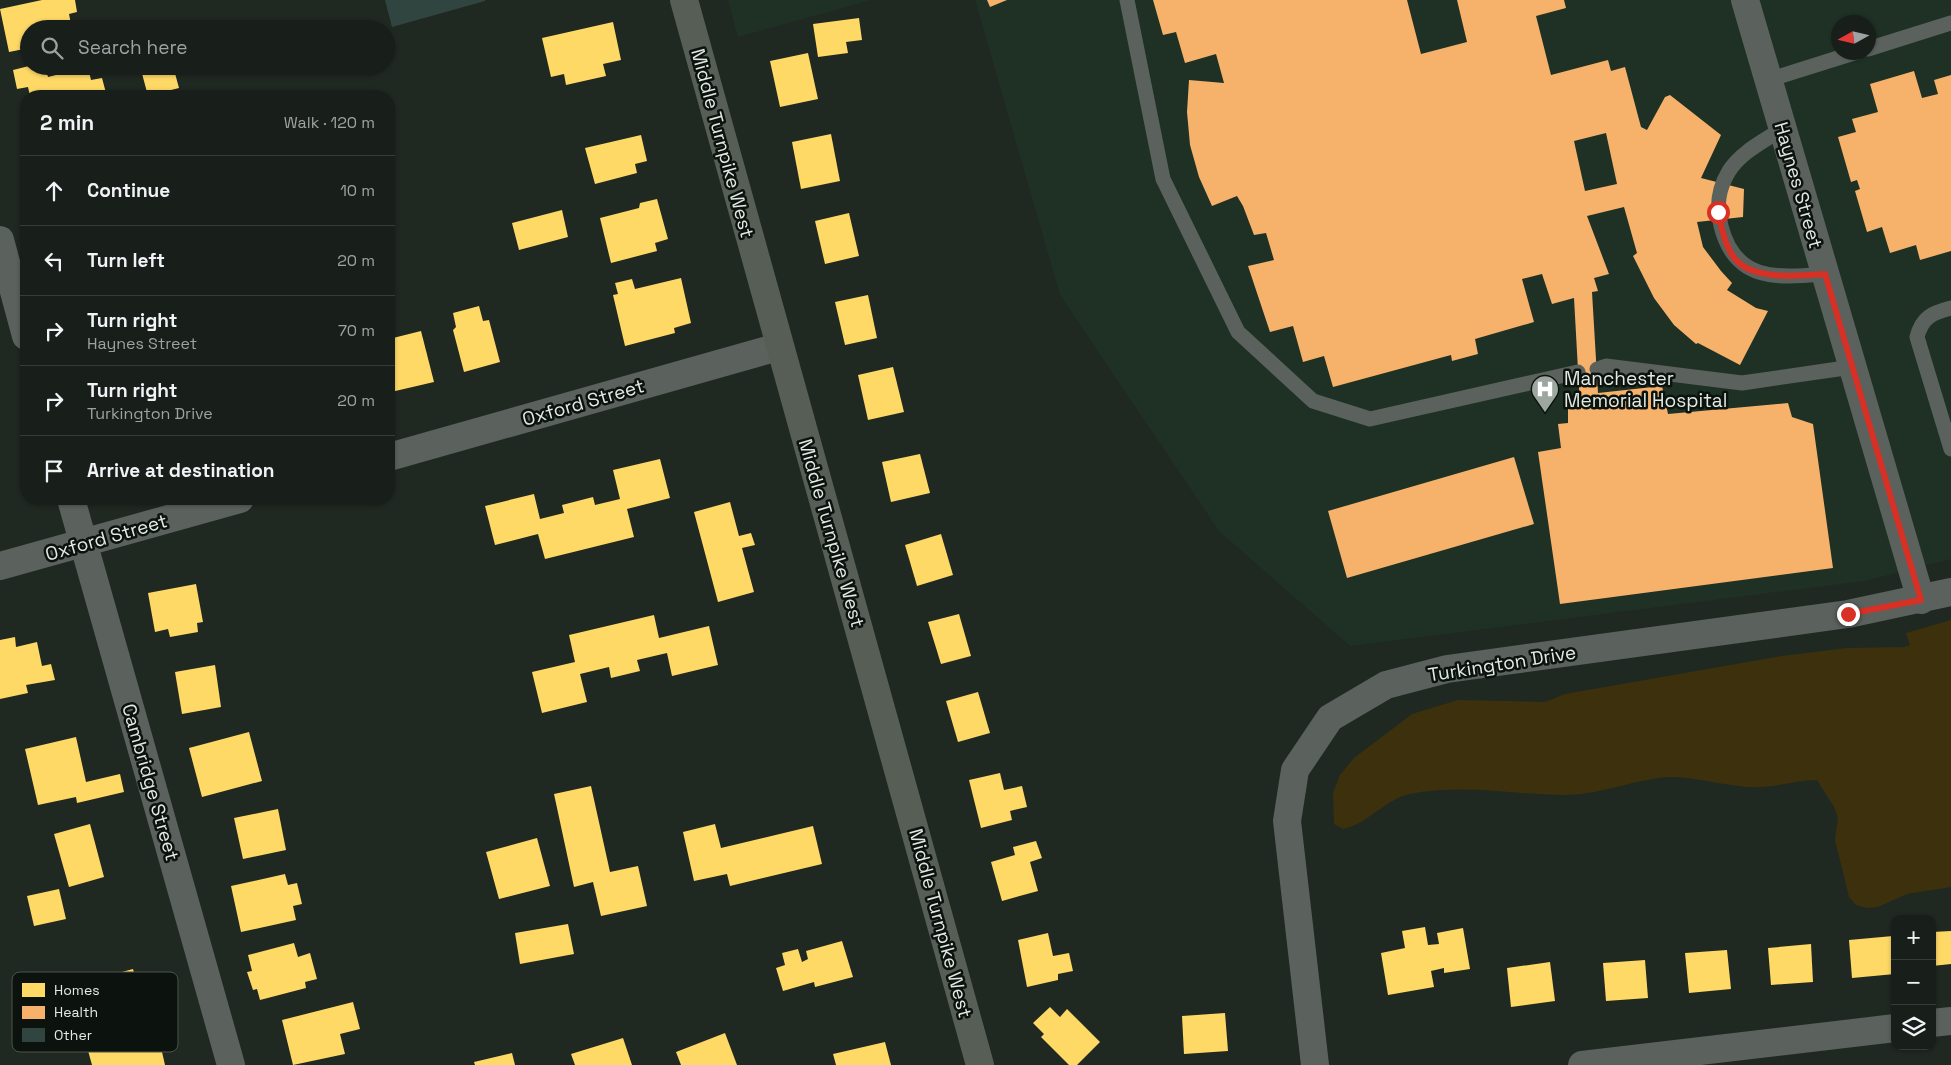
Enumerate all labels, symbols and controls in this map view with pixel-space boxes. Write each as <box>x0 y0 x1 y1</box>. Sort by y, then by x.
north arrow <box>1831 15 1876 60</box>
search box <box>20 20 395 75</box>
icon: search <box>38 34 66 62</box>
text: Search here <box>78 35 188 60</box>
street label: Middle Turnpike West <box>685 46 760 240</box>
text: 2 min <box>40 109 94 136</box>
text: Walk · 120 m <box>284 112 375 133</box>
street label: Haynes Street <box>1768 119 1829 251</box>
icon: ahead <box>40 177 68 205</box>
text: Continue <box>87 178 170 203</box>
text: 10 m <box>340 180 375 201</box>
route start <box>1707 201 1730 224</box>
icon: left <box>40 247 68 275</box>
text: Turn left <box>87 248 165 273</box>
text: 20 m <box>337 250 375 271</box>
text: Turn right <box>87 308 177 333</box>
icon: right <box>40 317 68 345</box>
text: 70 m <box>338 320 375 341</box>
text: Haynes Street <box>87 333 197 354</box>
place label: Manchester Memorial Hospital <box>1564 366 1727 413</box>
street label: Oxford Street <box>519 373 647 432</box>
hospital icon: Manchester Memorial Hospital <box>1530 374 1560 413</box>
text: Turn right <box>87 378 177 403</box>
icon: right <box>40 387 68 415</box>
text: 20 m <box>337 390 375 411</box>
text: Turkington Drive <box>87 403 213 424</box>
street label: Middle Turnpike West <box>793 436 870 630</box>
icon: arrive <box>40 457 68 485</box>
text: Arrive at destination <box>87 458 275 483</box>
street label: Oxford Street <box>42 508 170 567</box>
route end <box>1837 603 1860 626</box>
street label: Turkington Drive <box>1426 639 1578 688</box>
street label: Cambridge Street <box>116 701 185 864</box>
street label: Middle Turnpike West <box>903 826 978 1020</box>
map controls <box>1891 915 1936 1050</box>
button: + <box>1891 915 1936 960</box>
button: − <box>1891 960 1936 1005</box>
legend <box>12 972 178 1052</box>
text: Homes <box>54 981 100 999</box>
text: Health <box>54 1003 98 1021</box>
button: layers <box>1891 1005 1936 1050</box>
text: Other <box>54 1026 92 1044</box>

